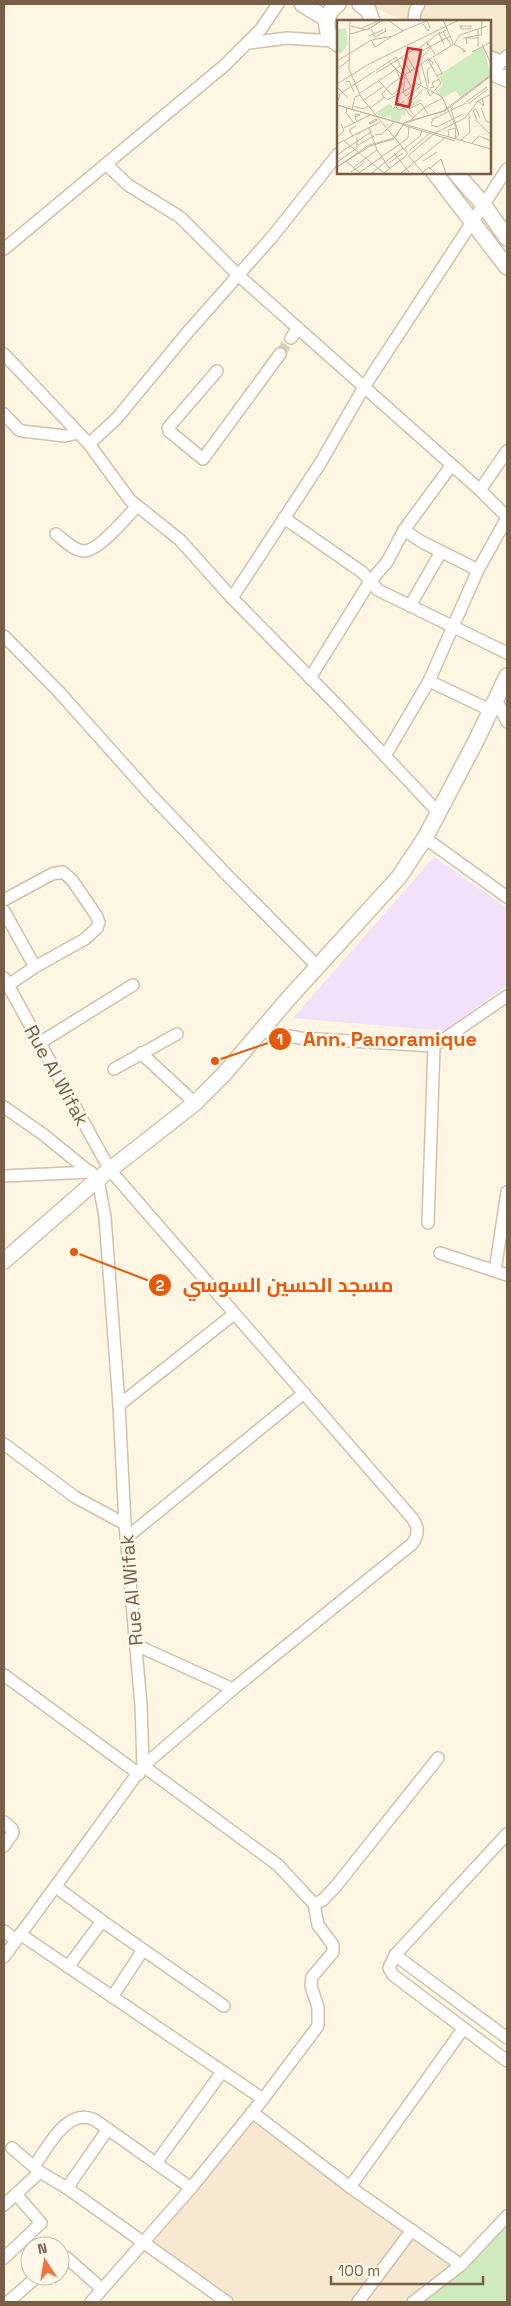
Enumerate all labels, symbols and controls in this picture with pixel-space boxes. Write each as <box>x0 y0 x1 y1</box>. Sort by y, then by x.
inset map <box>337 20 491 174</box>
street label: Rue Al Wifak <box>19 1020 95 1130</box>
callout: Ann. Panoramique <box>268 1022 487 1057</box>
text: Ann. Panoramique <box>303 1026 477 1052</box>
text: 1 <box>277 1030 283 1049</box>
callout: مسجد الحسين السوسي <box>147 1268 403 1303</box>
text: مسجد الحسين السوسي <box>183 1272 393 1301</box>
text: 2 <box>156 1276 165 1295</box>
street label: Rue Al Wifak <box>114 1533 149 1647</box>
north arrow <box>20 2236 70 2286</box>
text: N <box>36 2239 49 2258</box>
scale bar <box>331 2254 484 2286</box>
text: 100 m <box>338 2261 380 2280</box>

